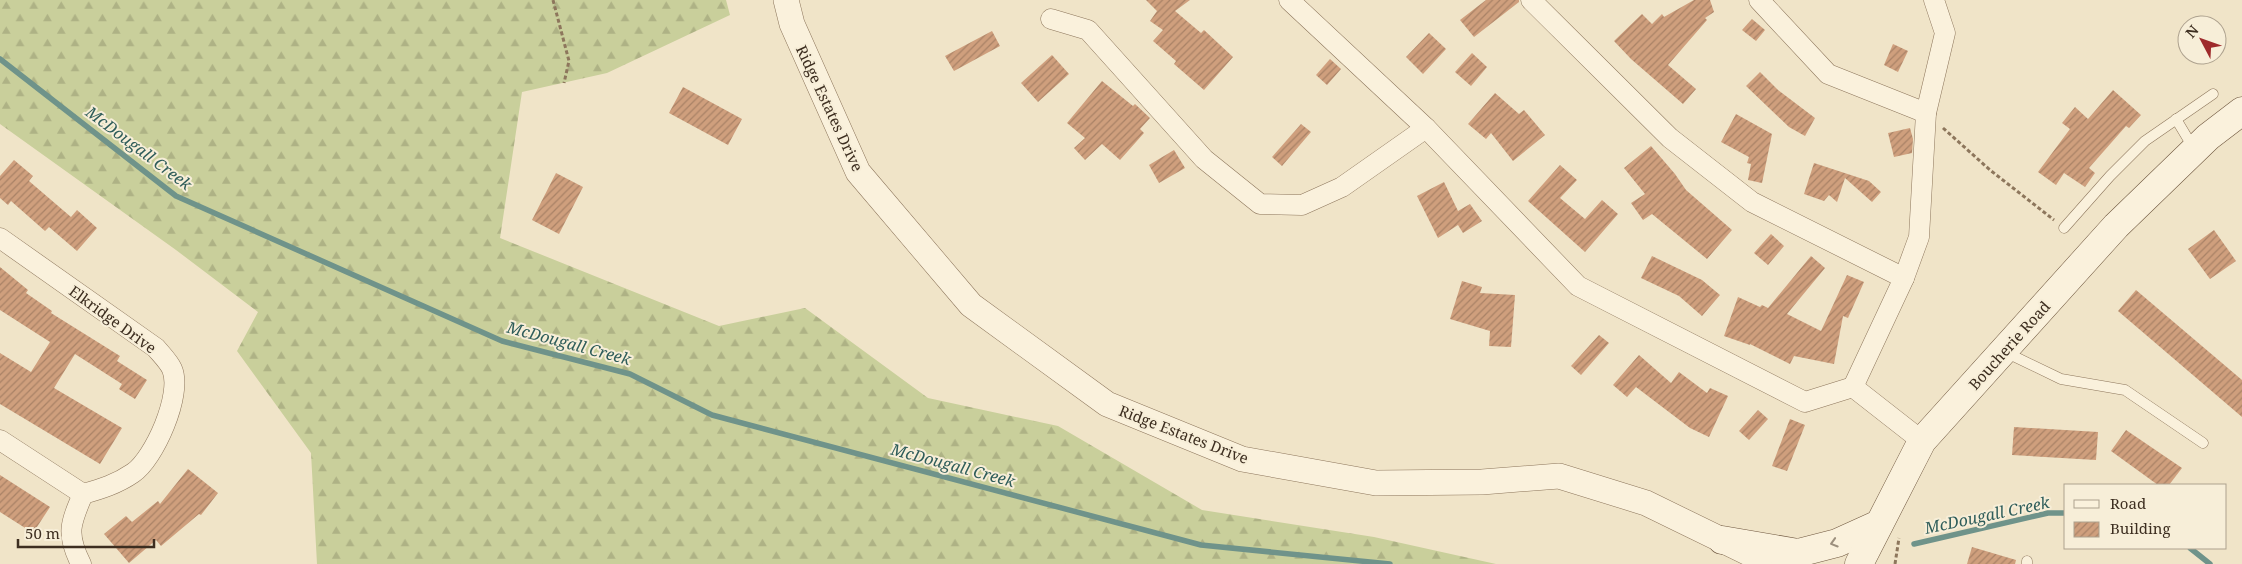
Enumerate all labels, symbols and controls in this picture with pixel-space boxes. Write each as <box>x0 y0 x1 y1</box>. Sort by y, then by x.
north arrow <box>2177 15 2227 65</box>
text: N <box>2181 21 2203 42</box>
street label: Ridge Estates Drive <box>792 42 868 174</box>
water label: McDougall Creek <box>81 100 197 196</box>
street label: Elkridge Drive <box>65 281 161 357</box>
street label: Boucherie Road <box>1964 296 2054 394</box>
water label: McDougall Creek <box>504 316 634 370</box>
street label: Ridge Estates Drive <box>1116 400 1252 468</box>
water label: McDougall Creek <box>888 438 1018 492</box>
legend <box>2064 484 2227 549</box>
water label: McDougall Creek <box>1921 491 2052 539</box>
text: Road <box>2110 493 2146 513</box>
scale bar <box>18 516 154 548</box>
text: Building <box>2110 518 2171 538</box>
text: 50 m <box>25 523 60 543</box>
one-way arrow <box>1831 538 1839 548</box>

